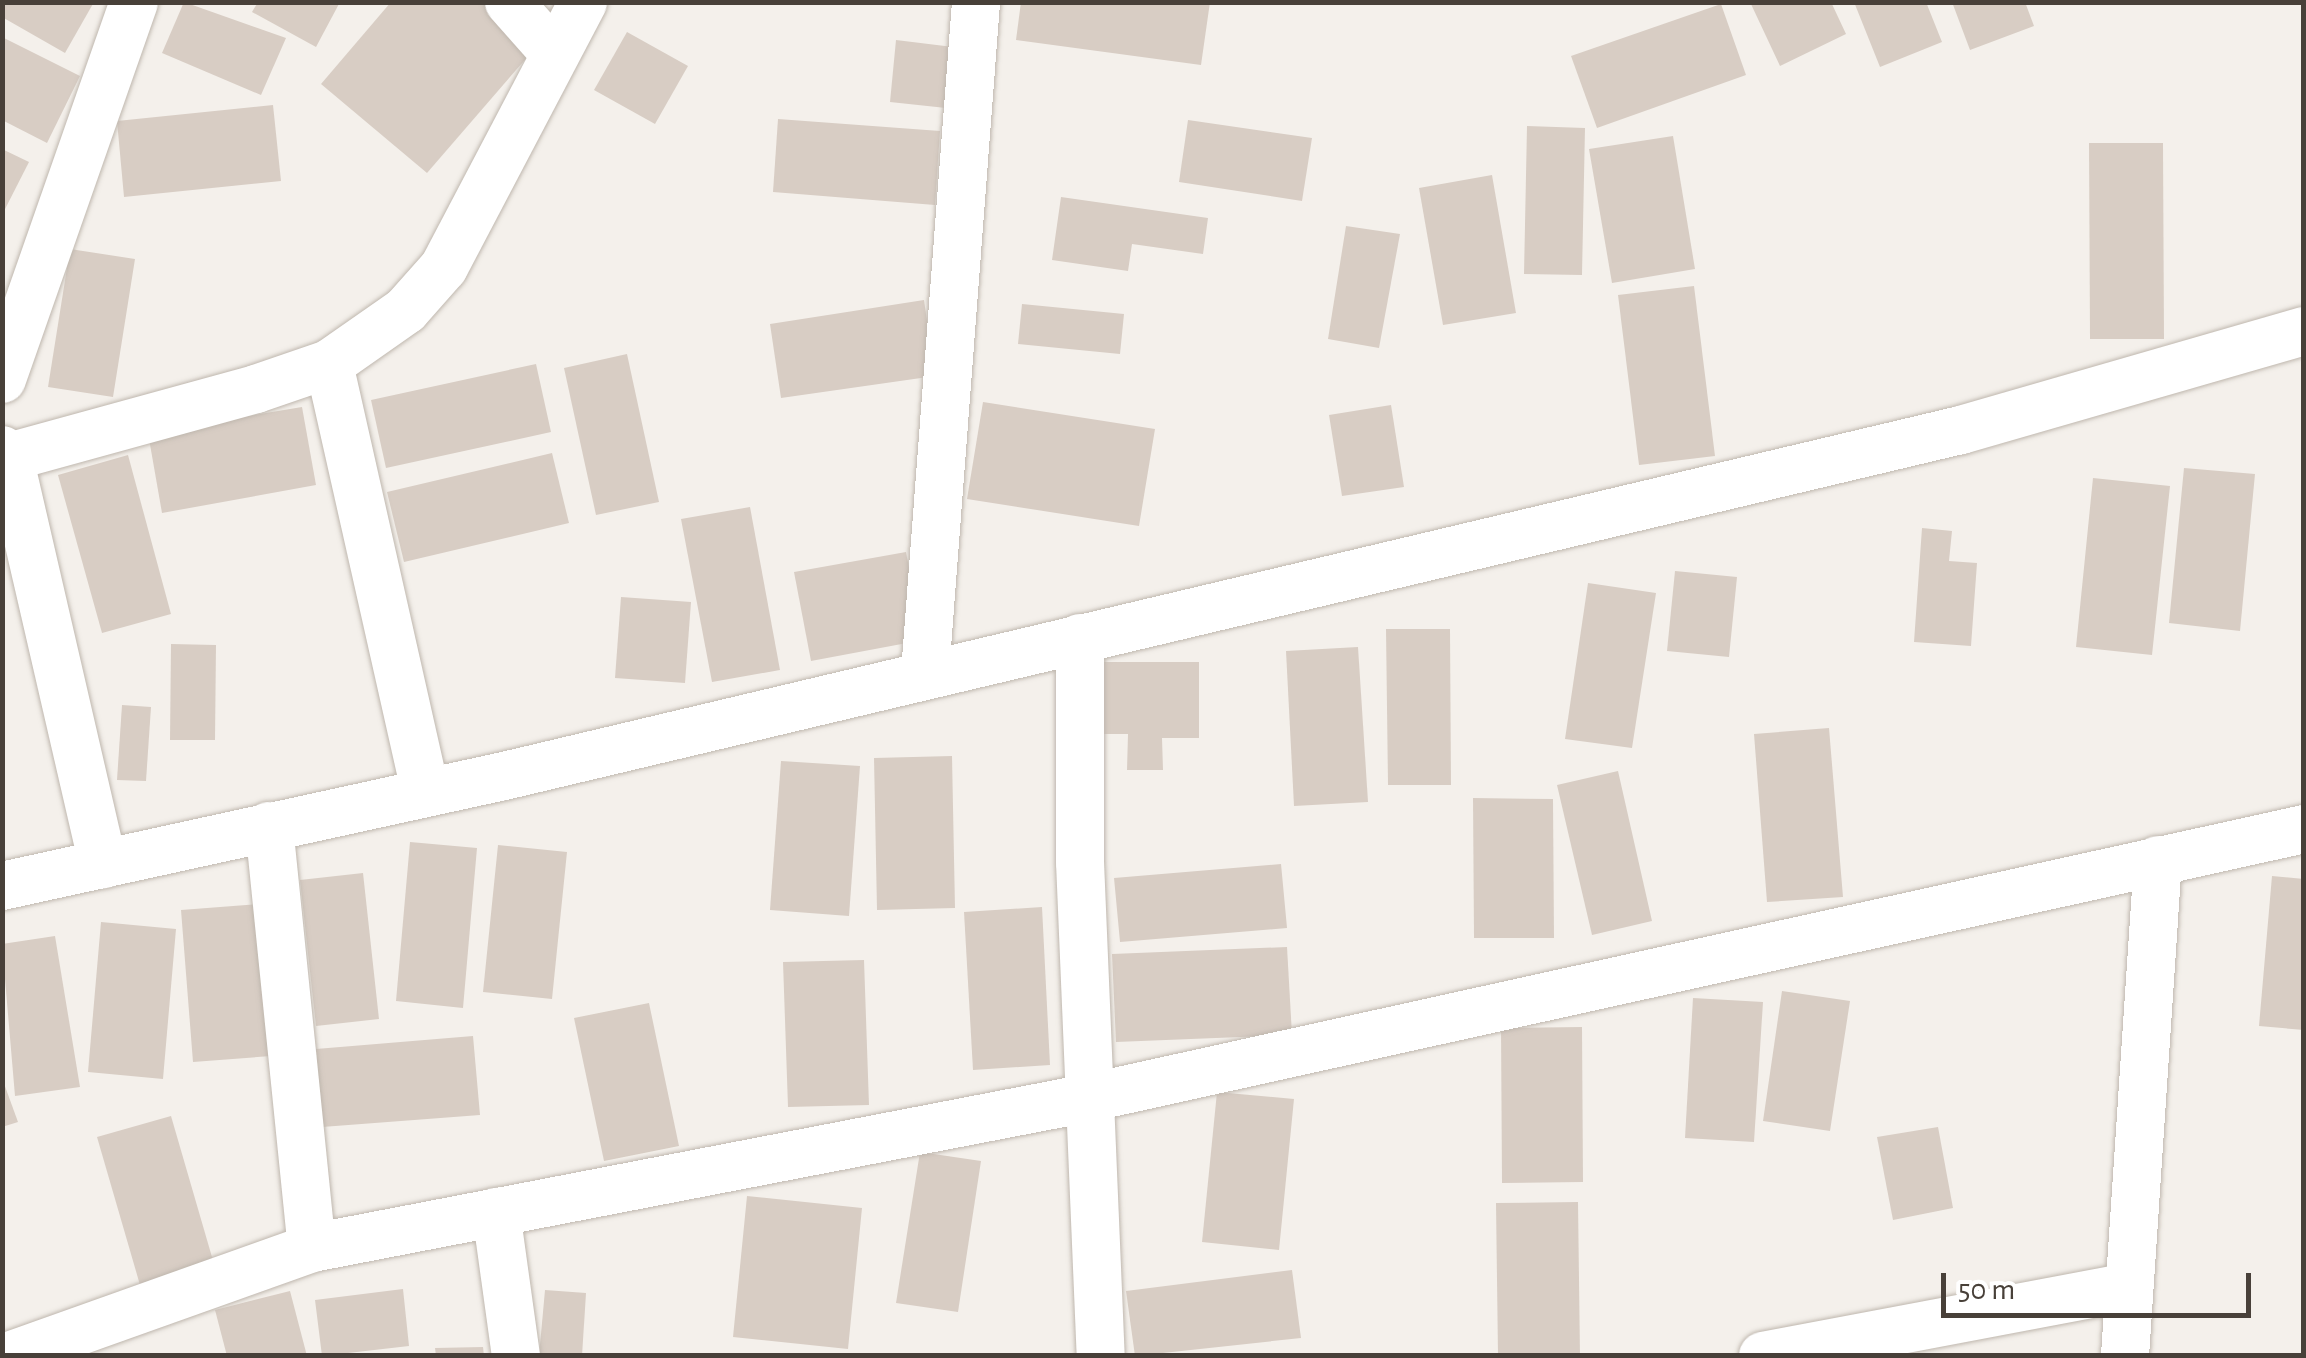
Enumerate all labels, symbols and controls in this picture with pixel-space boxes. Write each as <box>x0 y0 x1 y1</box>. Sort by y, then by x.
scale bar <box>1946 1253 2256 1315</box>
text: 50 m <box>1958 1275 2015 1305</box>

